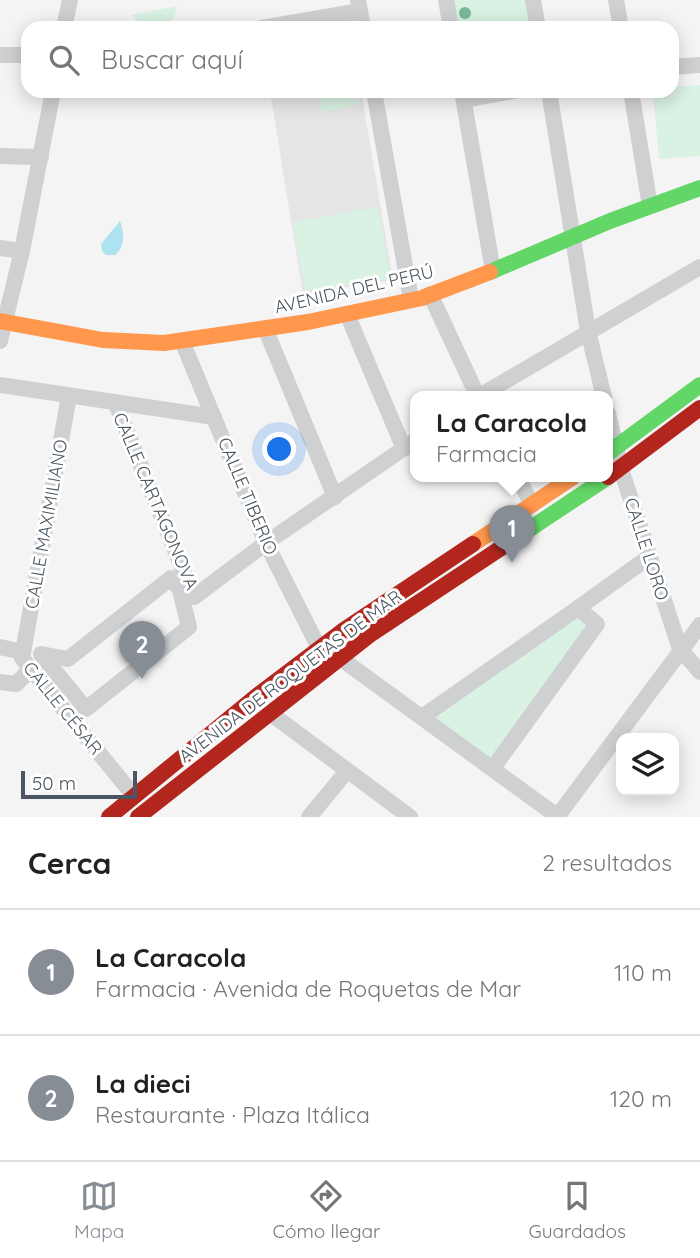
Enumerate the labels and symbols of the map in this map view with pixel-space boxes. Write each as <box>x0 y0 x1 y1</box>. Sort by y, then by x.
street label: AVENIDA DEL PERÚ <box>272 260 436 318</box>
street label: CALLE CARTAGONOVA <box>108 409 204 593</box>
your location <box>262 432 296 466</box>
street label: CALLE TIBERIO <box>213 434 283 558</box>
street label: CALLE MAXIMILIANO <box>20 437 72 611</box>
street label: CALLE LORO <box>620 495 674 603</box>
pin: 1 <box>489 505 535 563</box>
street label: AVENIDA DE ROQUETAS DE MAR <box>174 585 406 767</box>
pin: 2 <box>119 621 165 679</box>
street label: CALLE CÉSAR <box>18 657 108 759</box>
scale bar <box>21 768 136 800</box>

